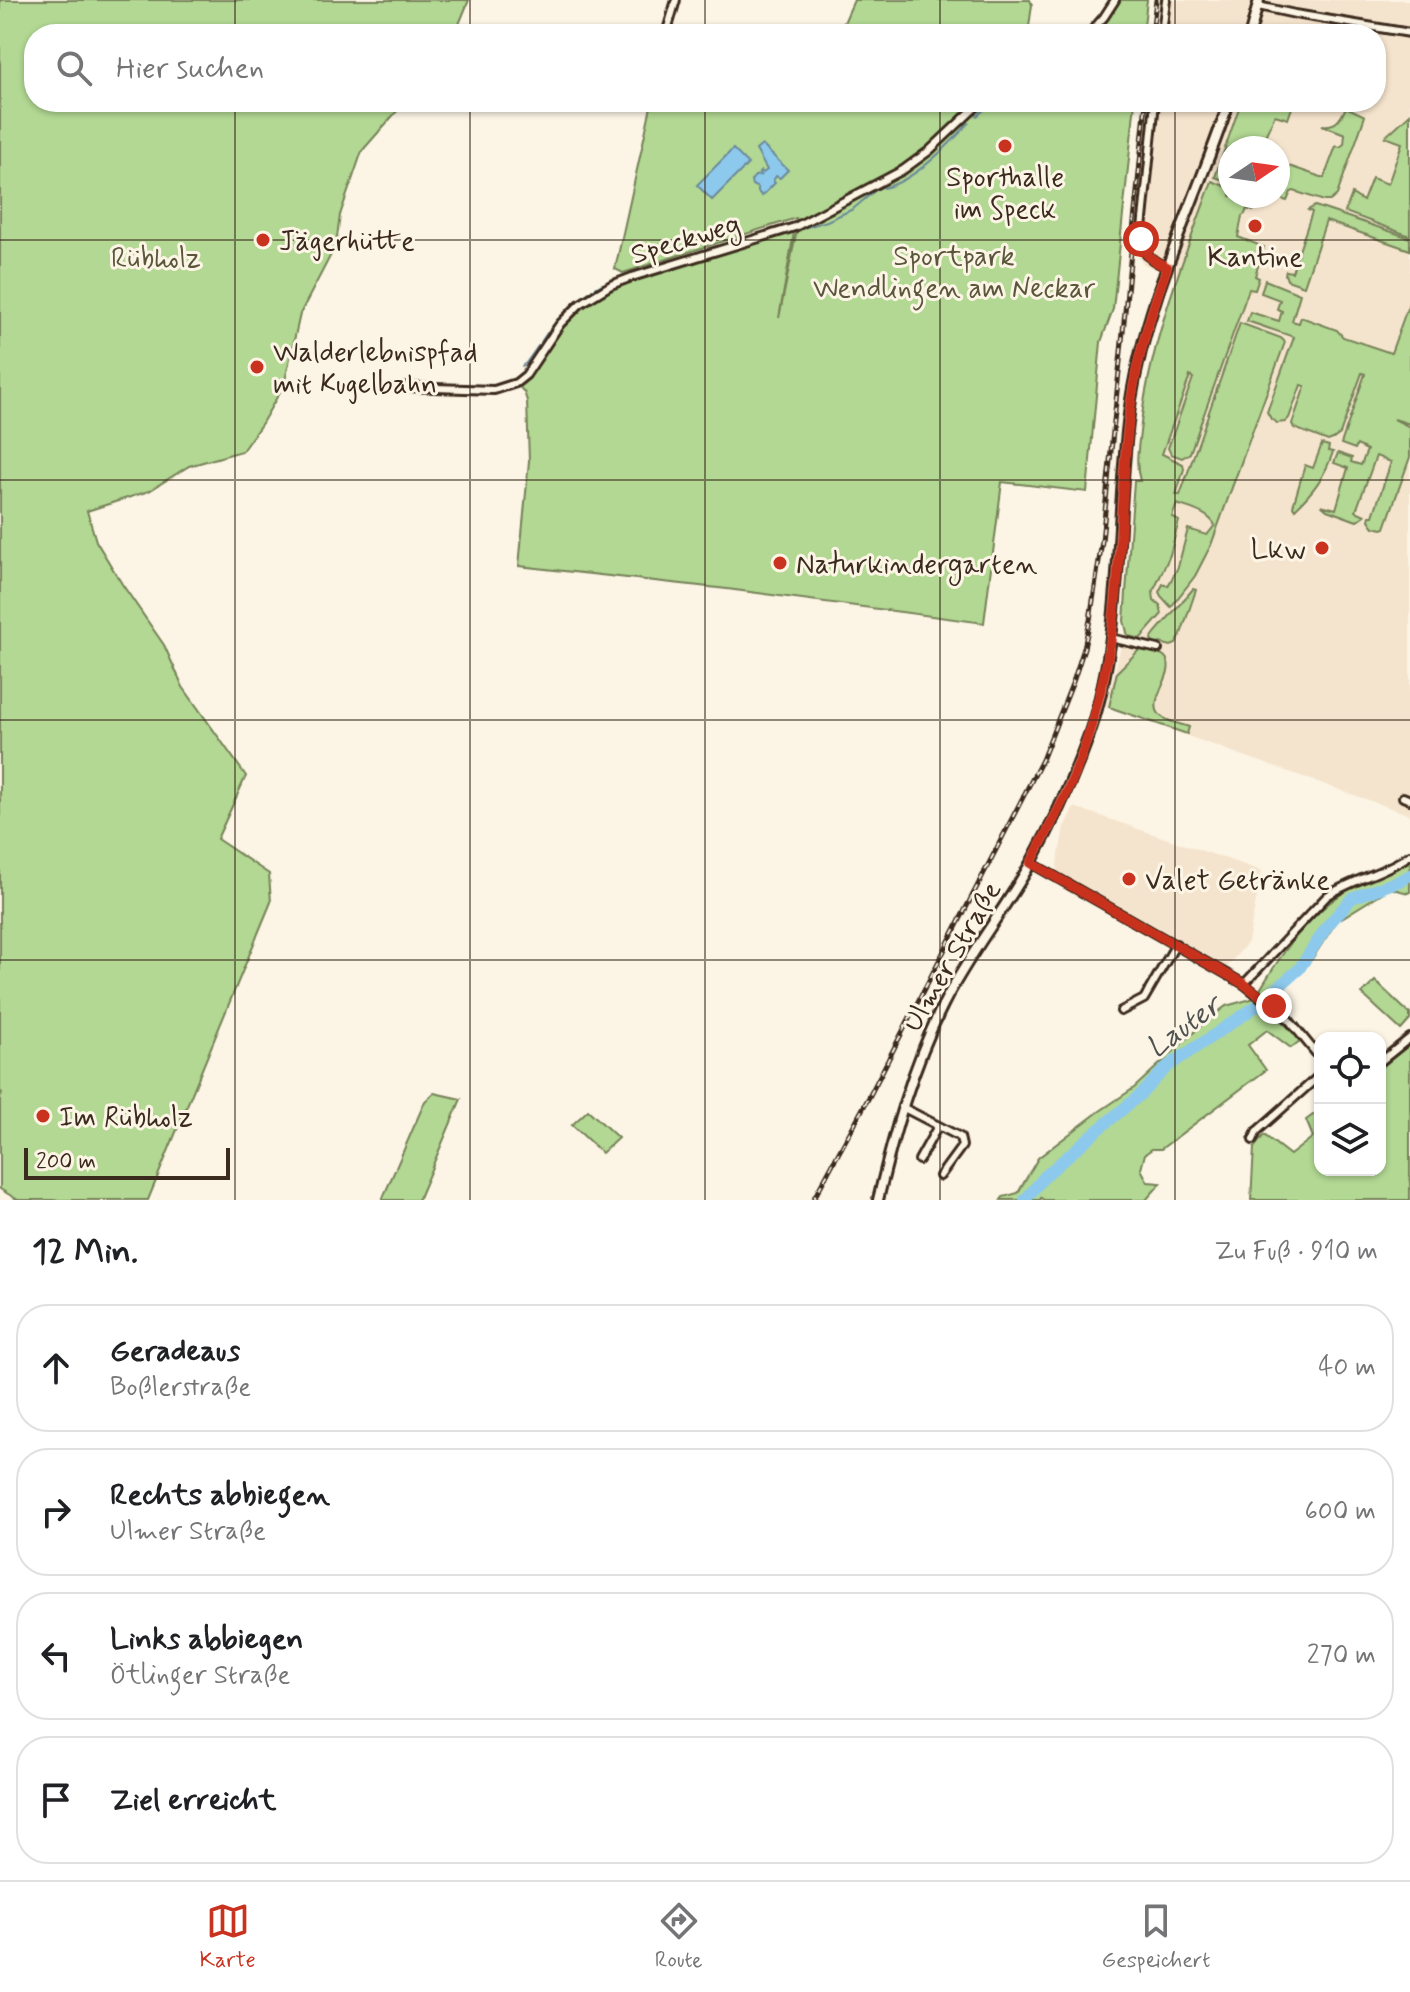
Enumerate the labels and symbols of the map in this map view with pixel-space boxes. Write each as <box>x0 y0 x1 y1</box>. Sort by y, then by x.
north arrow <box>1218 136 1290 208</box>
marker: Sporthalle im Speck <box>996 137 1014 155</box>
place label: Sporthalle im Speck <box>946 160 1064 229</box>
street label: Speckweg <box>627 206 745 276</box>
marker: Kantine <box>1246 217 1264 235</box>
route start <box>1123 221 1159 257</box>
place label: Jägerhütte <box>279 224 415 261</box>
marker: Jägerhütte <box>254 231 272 249</box>
park label: Sportpark Wendlingen am Neckar <box>813 239 1095 311</box>
place label: Kantine <box>1207 240 1303 277</box>
park label: Rübholz <box>111 241 201 278</box>
place label: Walderlebnispfad mit Kugelbahn <box>273 335 478 404</box>
marker: Walderlebnispfad mit Kugelbahn <box>248 358 266 376</box>
place label: Lkw <box>1251 532 1306 569</box>
marker: Lkw <box>1313 539 1331 557</box>
place label: Naturkindergarten <box>796 547 1037 586</box>
marker: Naturkindergarten <box>771 554 789 572</box>
place label: Valet Getränke <box>1145 863 1330 900</box>
marker: Valet Getränke <box>1120 870 1138 888</box>
street label: Ulmer Straße <box>895 875 1011 1039</box>
water label: Lauter <box>1139 985 1232 1067</box>
route end <box>1256 988 1292 1024</box>
place label: Im Rübholz <box>59 1100 193 1137</box>
marker: Im Rübholz <box>34 1107 52 1125</box>
scale bar <box>24 1144 230 1180</box>

